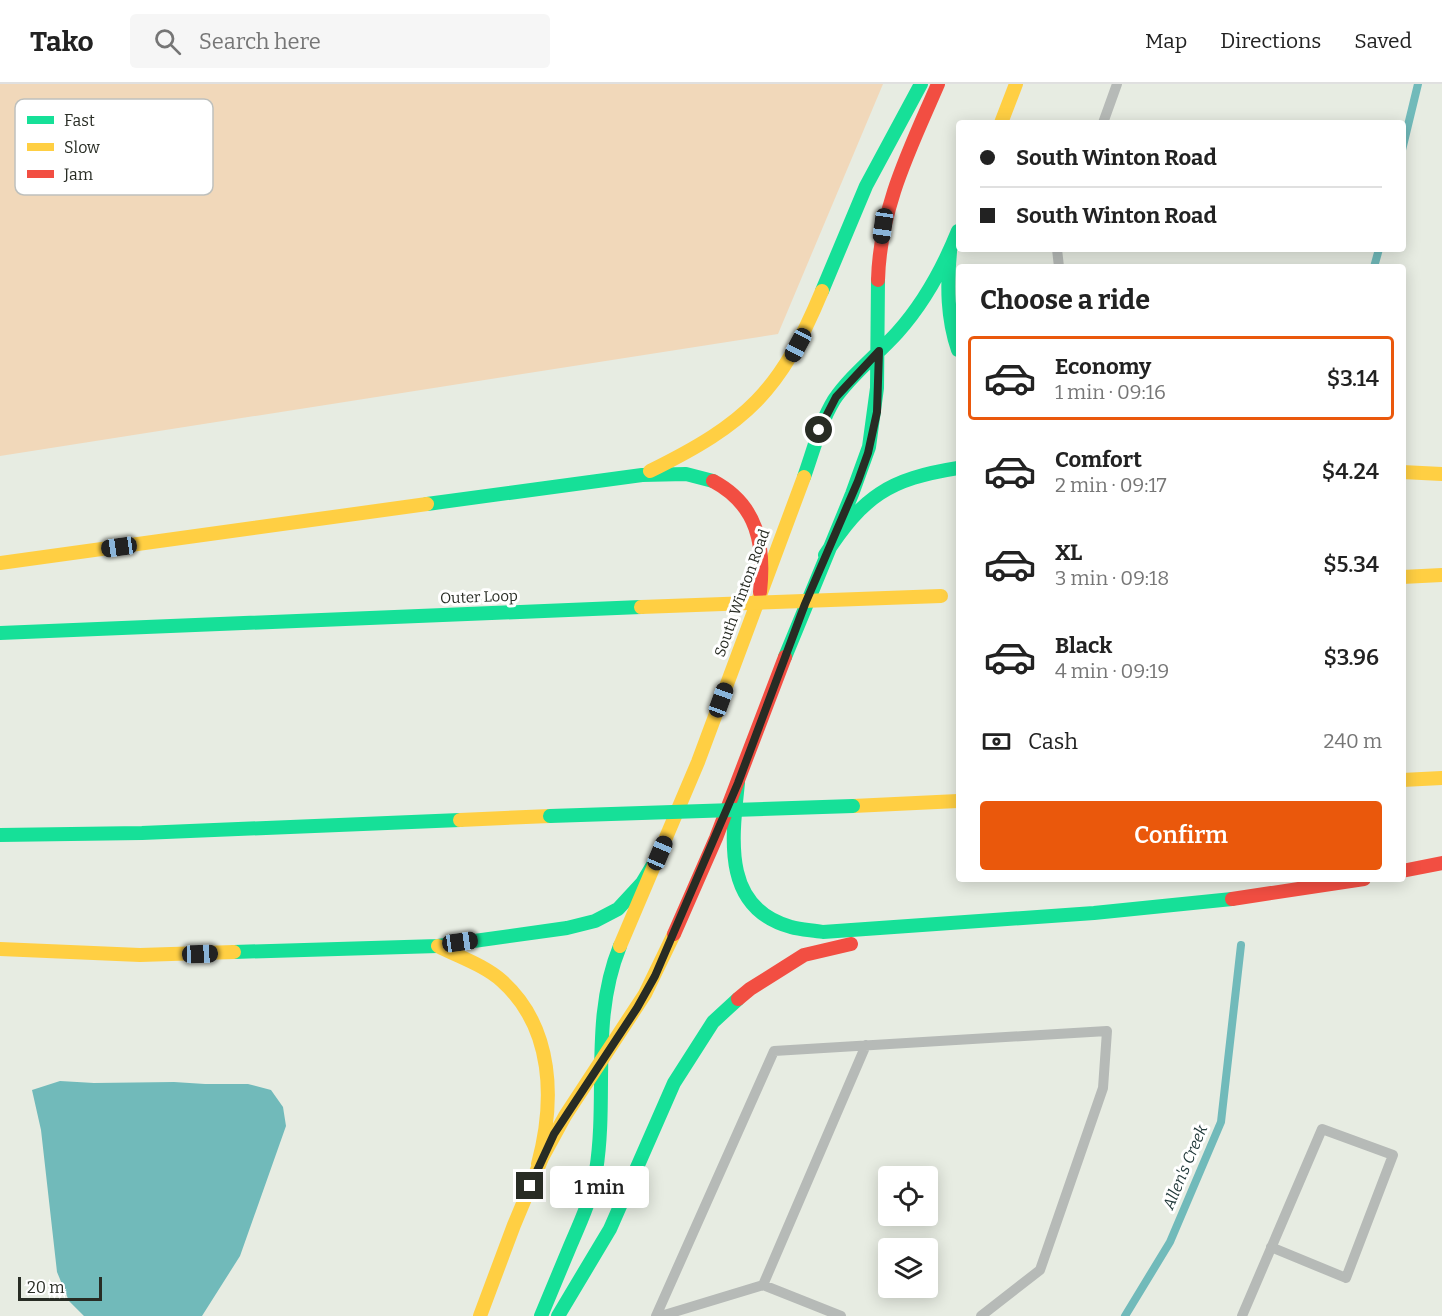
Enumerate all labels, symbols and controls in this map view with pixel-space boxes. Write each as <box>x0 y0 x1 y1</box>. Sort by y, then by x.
search box <box>130 14 550 68</box>
text: Tako <box>30 25 94 58</box>
icon: search <box>151 25 184 58</box>
text: Search here <box>199 28 321 55</box>
text: Map <box>1145 28 1187 54</box>
text: Directions <box>1220 28 1321 54</box>
text: Saved <box>1354 28 1412 54</box>
legend <box>15 99 213 195</box>
text: Fast <box>64 111 95 130</box>
text: Slow <box>64 138 100 157</box>
text: South Winton Road <box>1016 144 1217 171</box>
text: Jam <box>63 165 93 184</box>
text: South Winton Road <box>1016 202 1217 229</box>
car <box>872 207 894 245</box>
text: Choose a ride <box>980 284 1150 316</box>
car <box>782 325 814 365</box>
icon: car <box>983 351 1037 405</box>
text: Economy <box>1055 353 1151 380</box>
text: $3.14 <box>1327 365 1379 392</box>
text: 1 min · 09:16 <box>1055 380 1166 404</box>
route start <box>805 416 832 443</box>
icon: car <box>983 444 1037 498</box>
text: Comfort <box>1055 446 1142 473</box>
text: $4.24 <box>1322 458 1379 485</box>
text: 2 min · 09:17 <box>1055 473 1167 497</box>
street label: South Winton Road <box>711 527 774 659</box>
car <box>100 536 138 558</box>
icon: car <box>983 537 1037 591</box>
text: XL <box>1055 539 1082 566</box>
text: $5.34 <box>1323 551 1379 578</box>
text: 3 min · 09:18 <box>1055 566 1169 590</box>
street label: Outer Loop <box>440 587 518 607</box>
icon: car <box>983 630 1037 684</box>
text: Black <box>1055 632 1112 659</box>
text: $3.96 <box>1323 644 1379 671</box>
text: 4 min · 09:19 <box>1055 659 1169 683</box>
car <box>706 680 736 720</box>
icon: cash <box>980 725 1013 758</box>
text: Cash <box>1028 728 1078 755</box>
text: 240 m <box>1324 729 1382 753</box>
button: Confirm <box>980 801 1382 870</box>
car <box>645 833 675 873</box>
car <box>441 931 479 953</box>
car <box>182 944 218 964</box>
water label: Allen's Creek <box>1158 1122 1211 1213</box>
callout: 1 min <box>551 1165 650 1207</box>
map controls <box>878 1166 938 1298</box>
button: locate <box>878 1166 938 1226</box>
route end <box>516 1172 543 1199</box>
text: 1 min <box>574 1175 625 1199</box>
button: layers <box>878 1238 938 1298</box>
scale bar <box>18 1274 102 1302</box>
text: 20 m <box>27 1278 64 1297</box>

